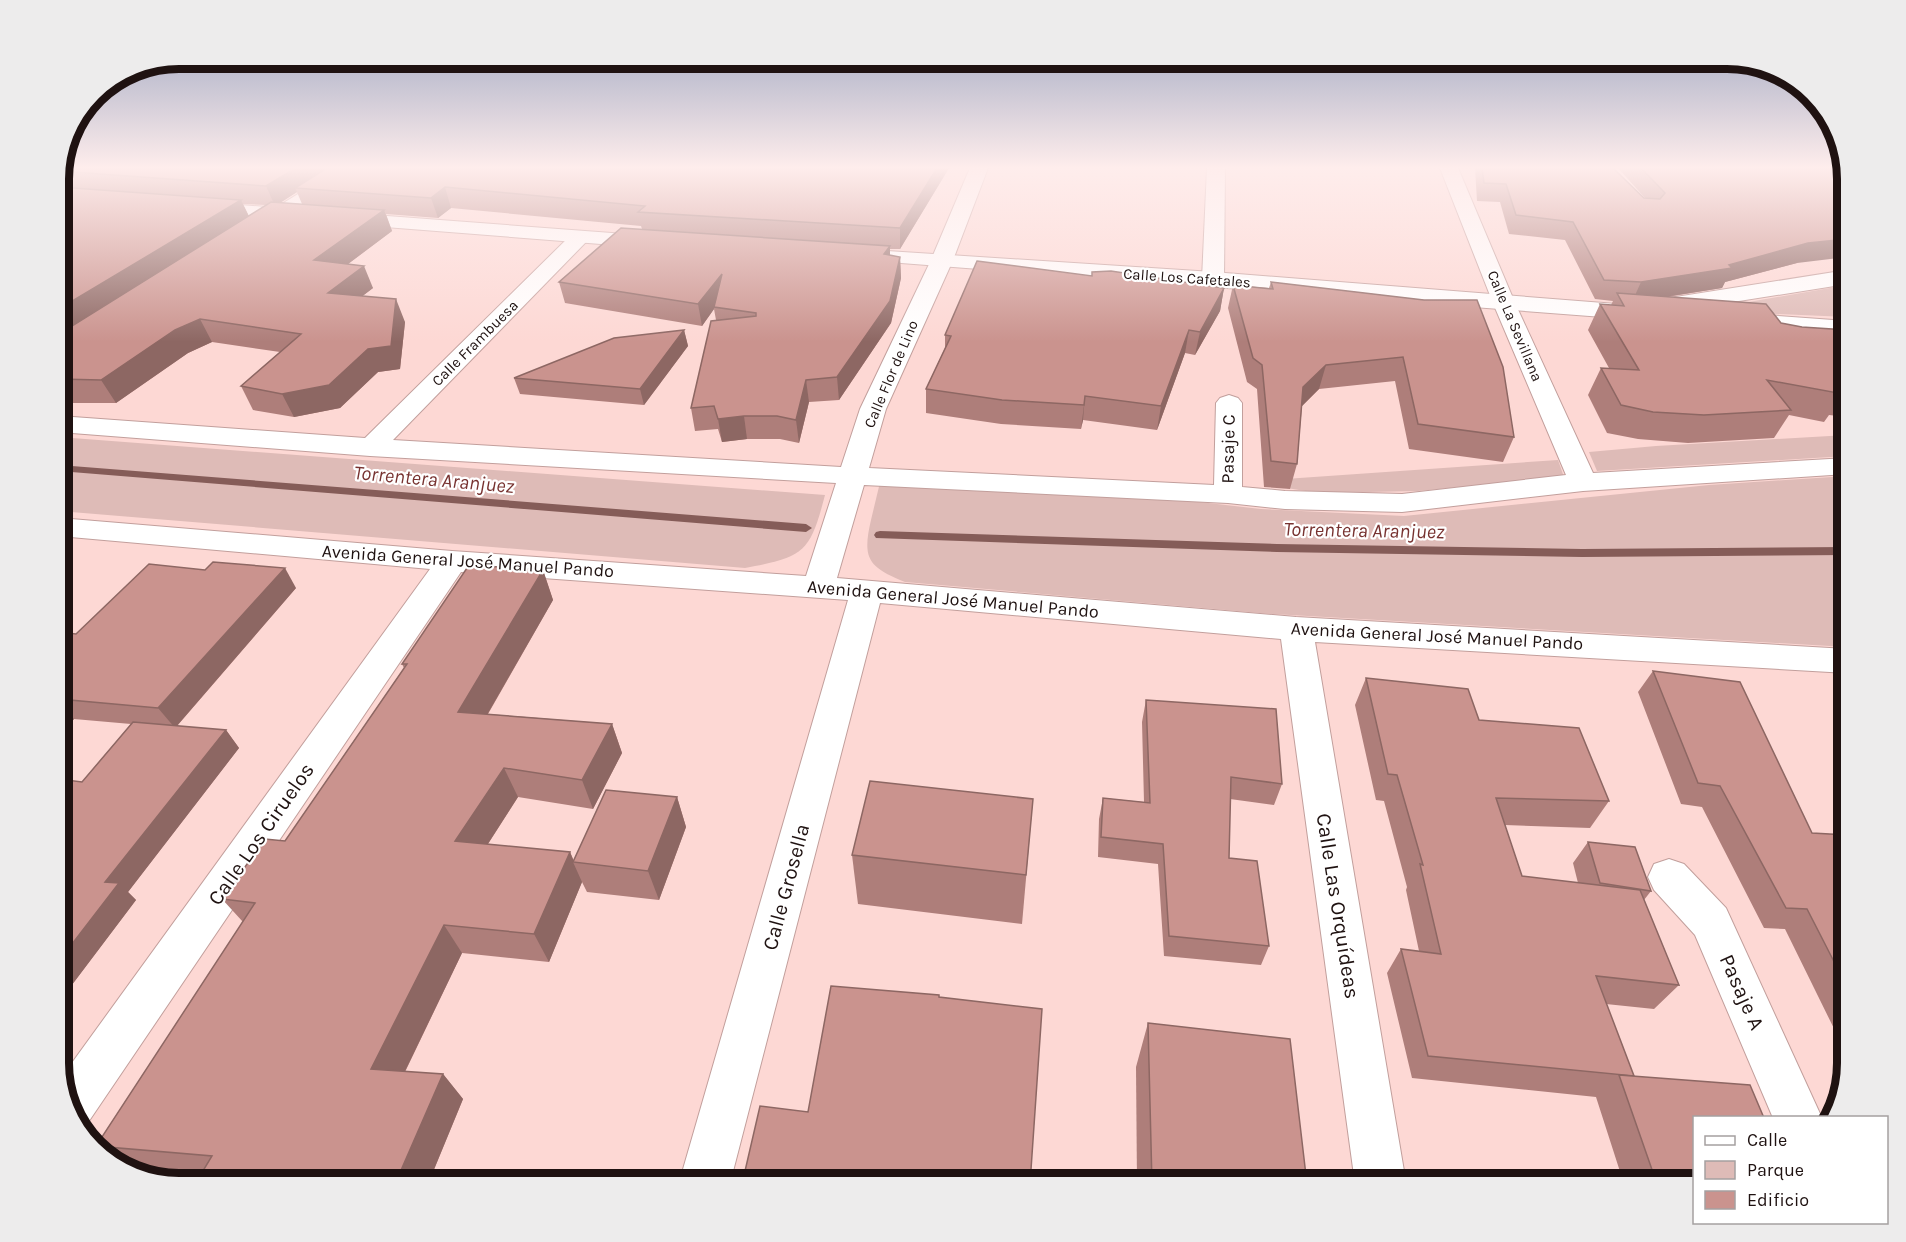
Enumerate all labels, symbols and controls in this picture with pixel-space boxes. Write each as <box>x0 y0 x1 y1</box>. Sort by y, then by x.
street label: Calle Los Cafetales <box>1123 265 1251 291</box>
street label: Calle La Sevillana <box>1484 268 1546 384</box>
street label: Calle Frambuesa <box>428 296 522 390</box>
street label: Calle Flor de Lino <box>860 317 922 431</box>
street label: Pasaje C <box>1216 414 1240 484</box>
water label: Torrentera Aranjuez <box>353 461 516 498</box>
water label: Torrentera Aranjuez <box>1283 518 1445 543</box>
street label: Avenida General José Manuel Pando <box>321 540 615 582</box>
street label: Avenida General José Manuel Pando <box>806 575 1100 623</box>
street label: Avenida General José Manuel Pando <box>1290 617 1584 655</box>
street label: Calle Los Ciruelos <box>203 758 319 910</box>
street label: Calle Las Orquídeas <box>1311 811 1365 1001</box>
street label: Calle Grosella <box>758 821 814 953</box>
street label: Pasaje A <box>1715 950 1769 1034</box>
legend <box>1693 1116 1888 1224</box>
text: Calle <box>1747 1129 1787 1151</box>
text: Parque <box>1747 1159 1804 1181</box>
text: Edificio <box>1747 1189 1809 1211</box>

